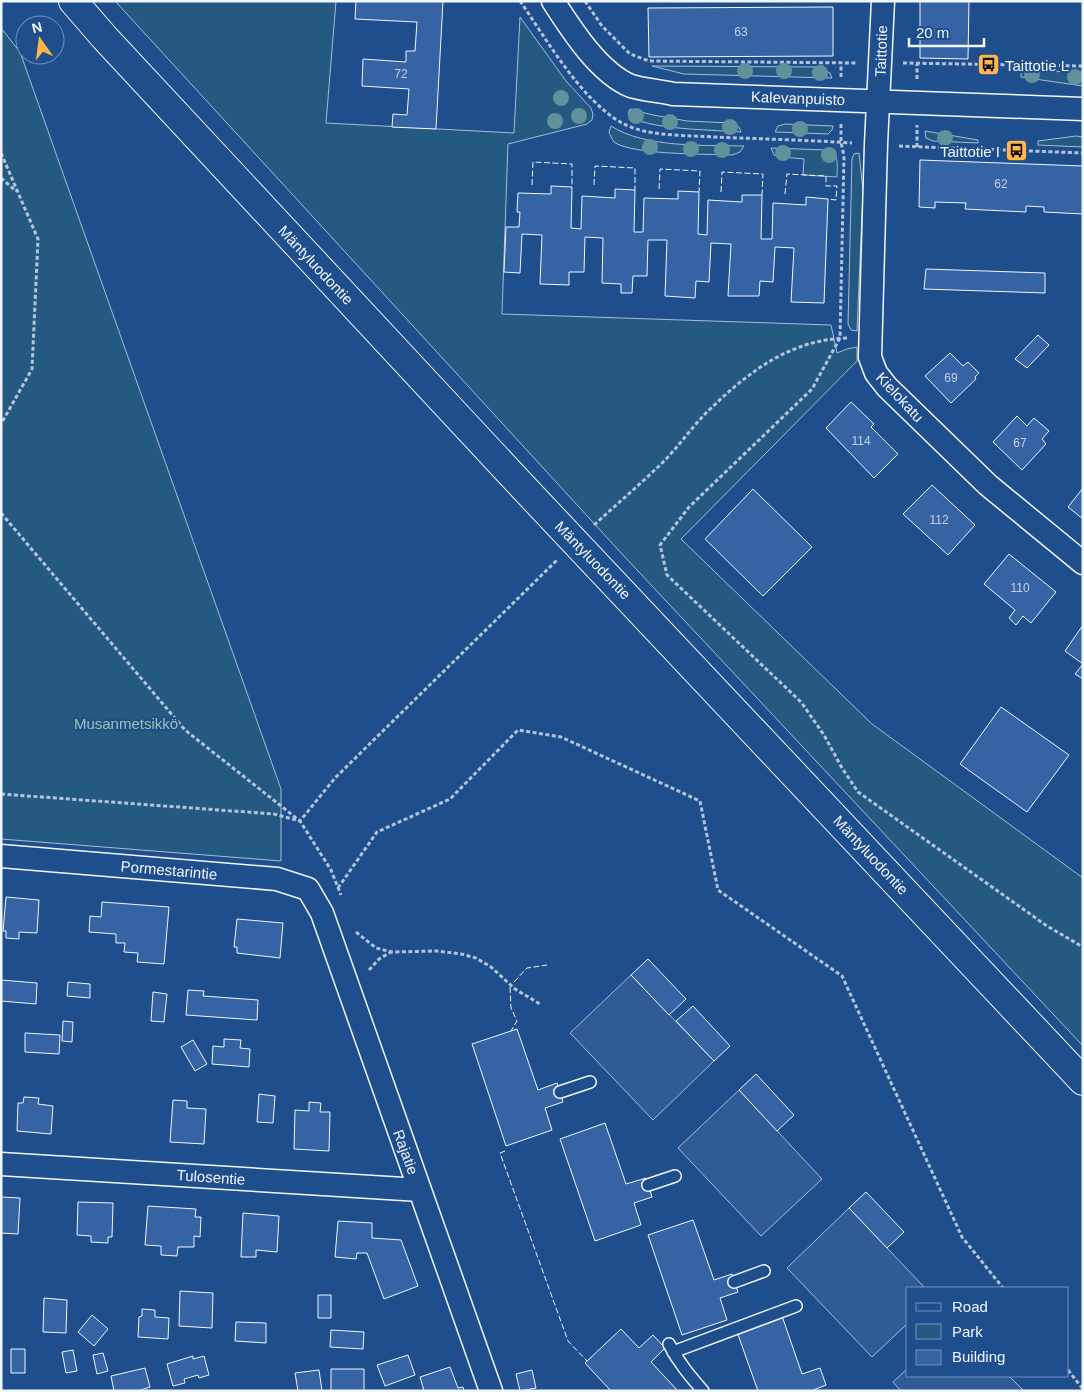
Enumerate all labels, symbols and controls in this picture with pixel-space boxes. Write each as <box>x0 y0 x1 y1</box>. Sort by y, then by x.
north arrow <box>15 15 65 65</box>
scale bar <box>909 15 984 47</box>
text: N <box>30 18 44 36</box>
text: 20 m <box>916 24 949 41</box>
house number: 63 <box>734 25 748 39</box>
street label: Taittotie <box>872 25 890 77</box>
bus stop icon: Taittotie L <box>977 53 1001 77</box>
place label: Taittotie L <box>1005 57 1069 74</box>
house number: 72 <box>394 67 408 81</box>
street label: Kalevanpuisto <box>751 88 845 108</box>
bus stop icon: Taittotie I <box>1004 139 1028 163</box>
place label: Taittotie I <box>940 143 1000 160</box>
house number: 62 <box>994 177 1008 191</box>
street label: Mäntyluodontie <box>275 222 357 308</box>
street label: Kielokatu <box>873 369 927 425</box>
house number: 69 <box>944 371 958 385</box>
house number: 114 <box>851 434 871 448</box>
house number: 67 <box>1013 436 1027 450</box>
house number: 112 <box>929 513 949 527</box>
street label: Mäntyluodontie <box>552 518 634 602</box>
house number: 110 <box>1010 581 1030 595</box>
park label: Musanmetsikkö <box>74 715 178 732</box>
street label: Mäntyluodontie <box>830 812 912 898</box>
street label: Pormestarintie <box>120 857 218 883</box>
street label: Rajatie <box>390 1127 422 1177</box>
street label: Tulosentie <box>176 1166 246 1188</box>
legend <box>906 1287 1069 1377</box>
text: Road <box>952 1298 988 1315</box>
text: Park <box>952 1323 983 1340</box>
text: Building <box>952 1348 1005 1365</box>

